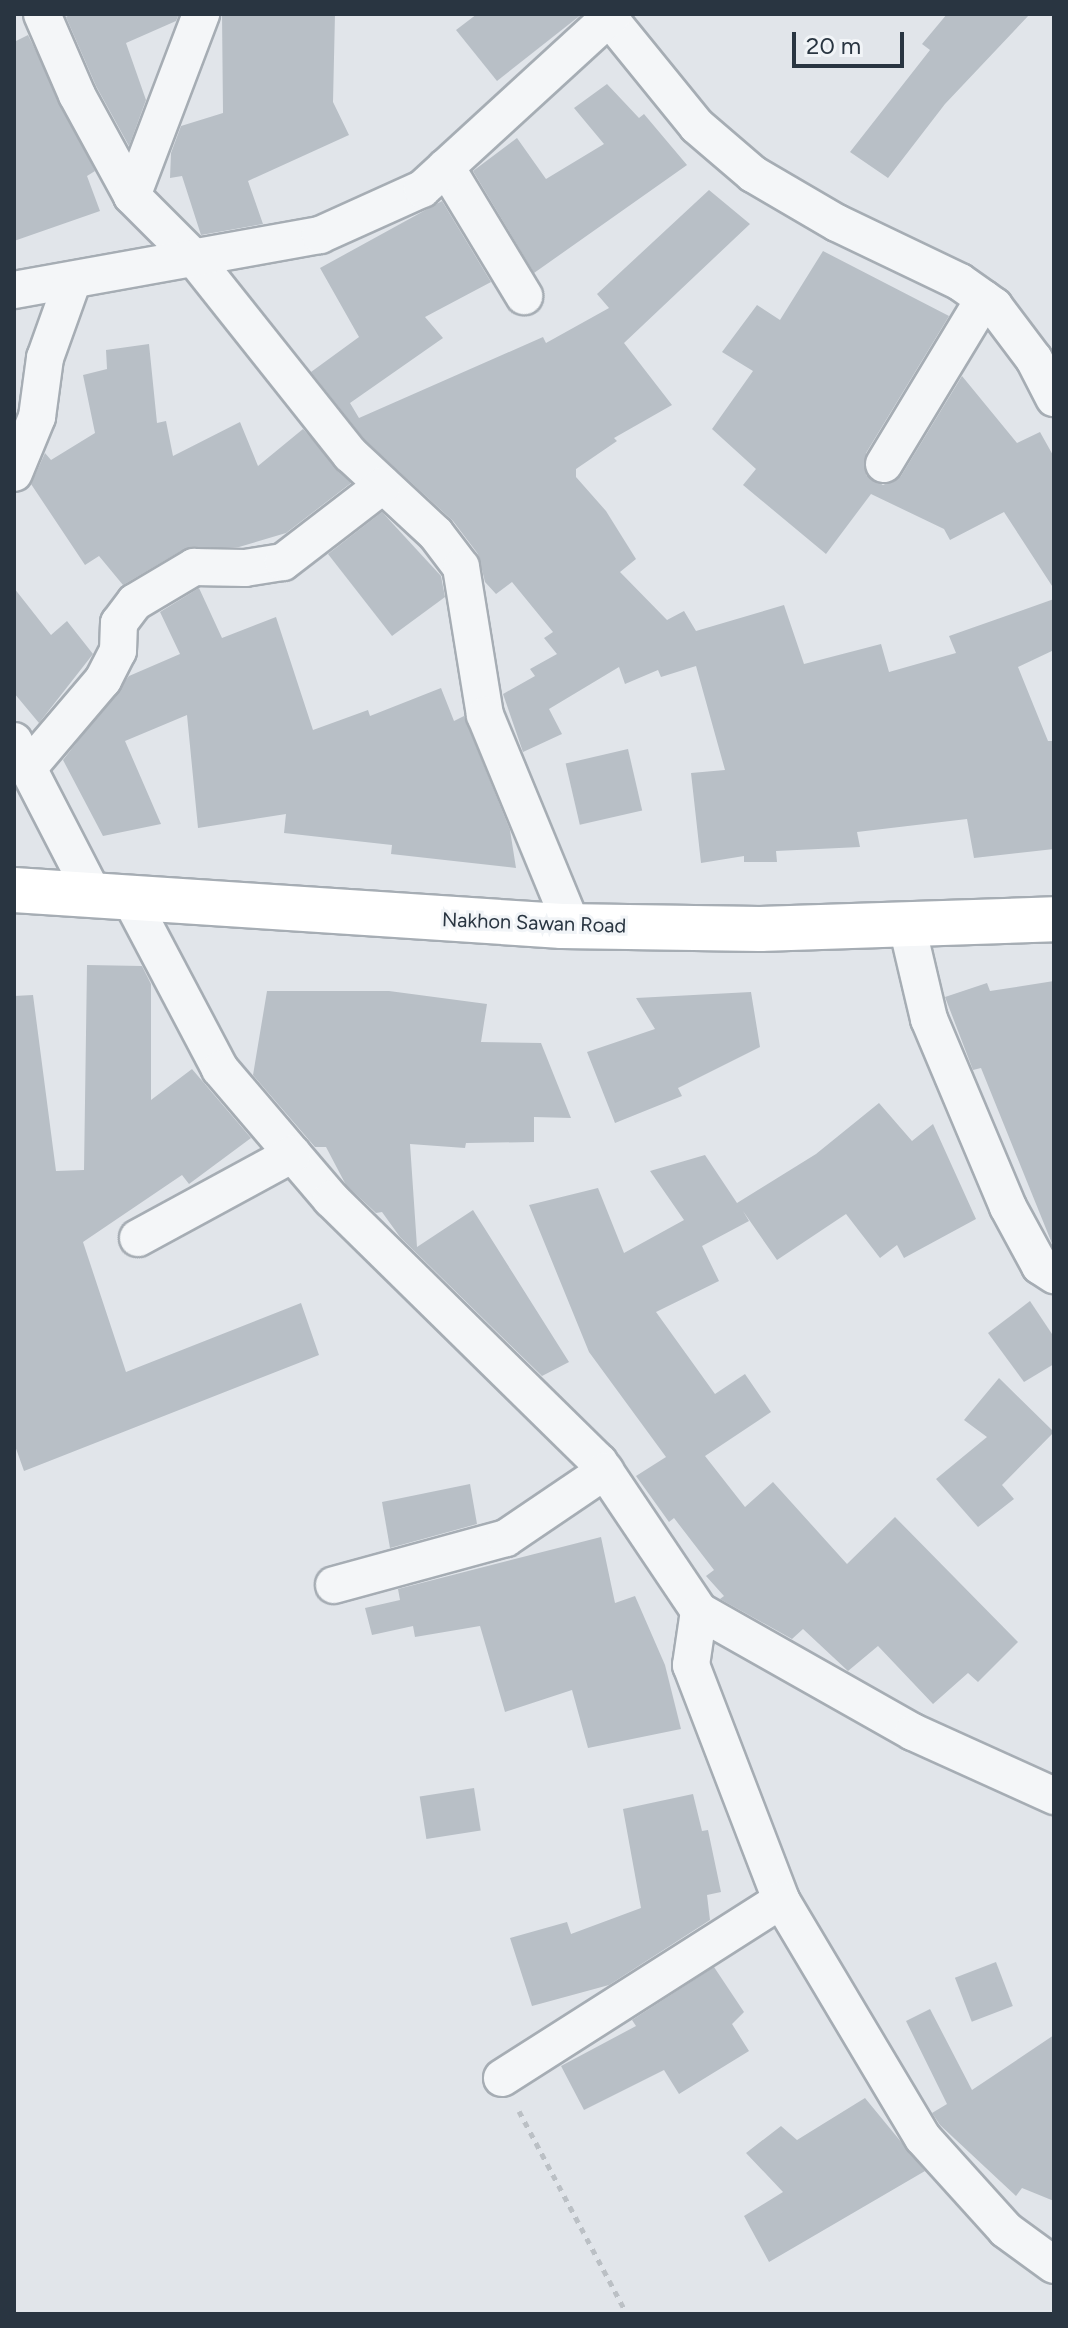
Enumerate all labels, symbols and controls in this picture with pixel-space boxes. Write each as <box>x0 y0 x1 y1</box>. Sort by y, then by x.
scale bar <box>796 16 908 66</box>
text: 20 m <box>806 31 861 60</box>
street label: Nakhon Sawan Road <box>441 908 627 938</box>

